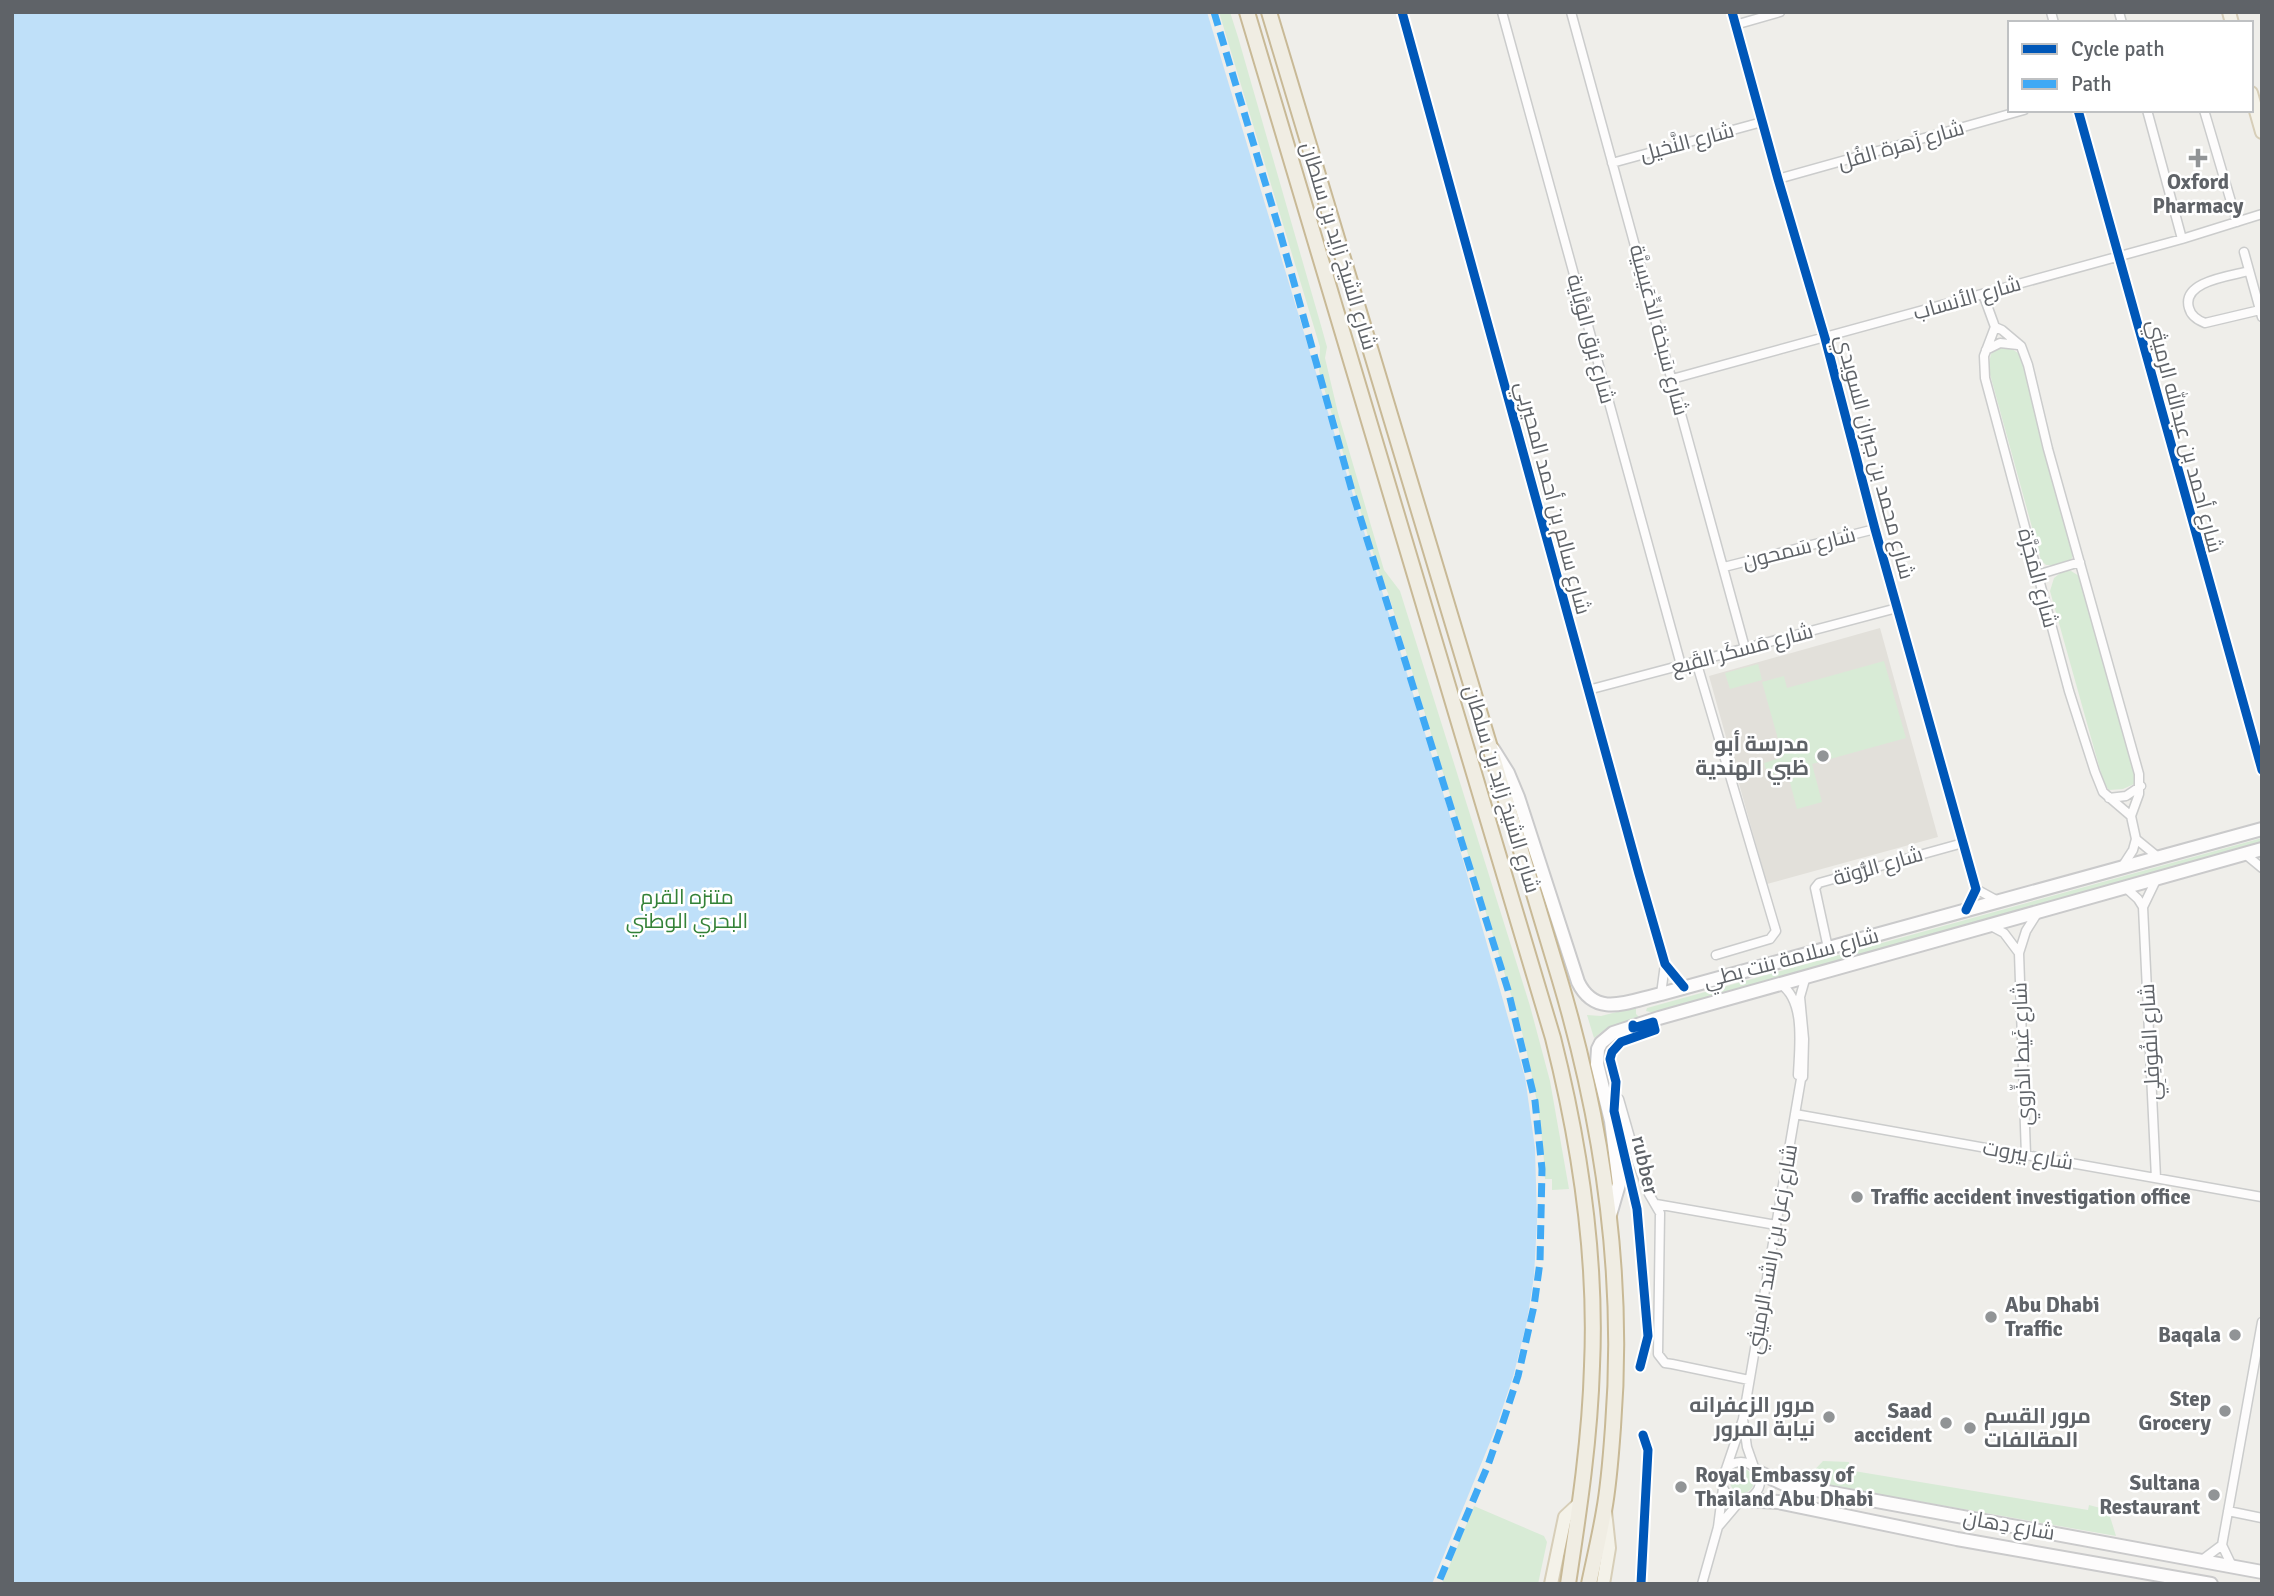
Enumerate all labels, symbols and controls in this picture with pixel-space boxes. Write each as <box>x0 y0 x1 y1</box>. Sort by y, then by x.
legend <box>2008 21 2253 112</box>
text: Cycle path <box>2071 36 2165 62</box>
text: Path <box>2071 71 2112 97</box>
street label: شارع زَهرة الفُل <box>1835 115 1967 176</box>
street label: شارع النَّخيل <box>1637 116 1737 168</box>
street label: شارع الشيخ زايد بن سلطان <box>1294 139 1383 353</box>
marker: Oxford Pharmacy <box>2190 150 2206 166</box>
place label: Oxford Pharmacy <box>2153 169 2244 219</box>
street label: شارع سَبخة الدِّعَيسِيَّة <box>1623 242 1694 419</box>
street label: شارع الأنساب <box>1910 270 2024 327</box>
street label: شارع بُرق الوَيَّاية <box>1560 271 1621 407</box>
street label: شارع أحمد بن عبدالله الرميثي <box>2138 316 2230 556</box>
street label: شارع محمد بن جبران السويدي <box>1827 332 1920 583</box>
street label: شارع سالم بن أحمد المحيربي <box>1506 379 1597 618</box>
street label: شارع سَمحون <box>1740 521 1858 576</box>
street label: شارع المَجَرَّة <box>2011 525 2064 631</box>
street label: شارع مَسكَر القَبع <box>1668 618 1816 681</box>
street label: شارع الشيخ زايد بن سلطان <box>1457 682 1546 896</box>
place label: مدرسة أبو ظبي الهندية <box>1695 730 1809 785</box>
marker: مدرسة أبو ظبي الهندية <box>1815 748 1831 764</box>
street label: شارع الرُّوتة <box>1830 841 1926 892</box>
park label: متنزه القرم البحري الوطني <box>626 884 748 937</box>
street label: شارع سلامة بنت بطي <box>1700 922 1882 997</box>
street label: شارع غَيط الذِّروي <box>2005 982 2040 1126</box>
street label: شارع الفُوفِلِي <box>2134 983 2169 1101</box>
street label: rubber <box>1626 1133 1664 1197</box>
street label: شارع بيروت <box>1981 1134 2075 1177</box>
street label: شارع زعل بن راشد الرميثي <box>1741 1142 1806 1356</box>
place label: Traffic accident investigation office <box>1871 1184 2191 1210</box>
marker: Traffic accident investigation office <box>1849 1189 1865 1205</box>
place label: Abu Dhabi Traffic <box>2005 1292 2099 1342</box>
marker: Abu Dhabi Traffic <box>1983 1309 1999 1325</box>
place label: Baqala <box>2158 1322 2221 1348</box>
marker: Baqala <box>2227 1327 2243 1343</box>
place label: Step Grocery <box>2139 1386 2212 1436</box>
place label: مرور الزعفرانه نيابة المرور <box>1689 1392 1815 1442</box>
place label: Saad accident <box>1854 1398 1932 1448</box>
place label: مرور القسم المقالفات <box>1984 1403 2091 1453</box>
marker: Step Grocery <box>2217 1403 2233 1419</box>
marker: مرور الزعفرانه نيابة المرور <box>1821 1409 1837 1425</box>
marker: Saad accident <box>1938 1415 1954 1431</box>
marker: مرور القسم المقالفات <box>1962 1420 1978 1436</box>
place label: Royal Embassy of Thailand Abu Dhabi <box>1695 1462 1874 1512</box>
place label: Sultana Restaurant <box>2099 1470 2200 1520</box>
marker: Royal Embassy of Thailand Abu Dhabi <box>1673 1479 1689 1495</box>
marker: Sultana Restaurant <box>2206 1487 2222 1503</box>
street label: شارع دِهان <box>1961 1504 2057 1547</box>

